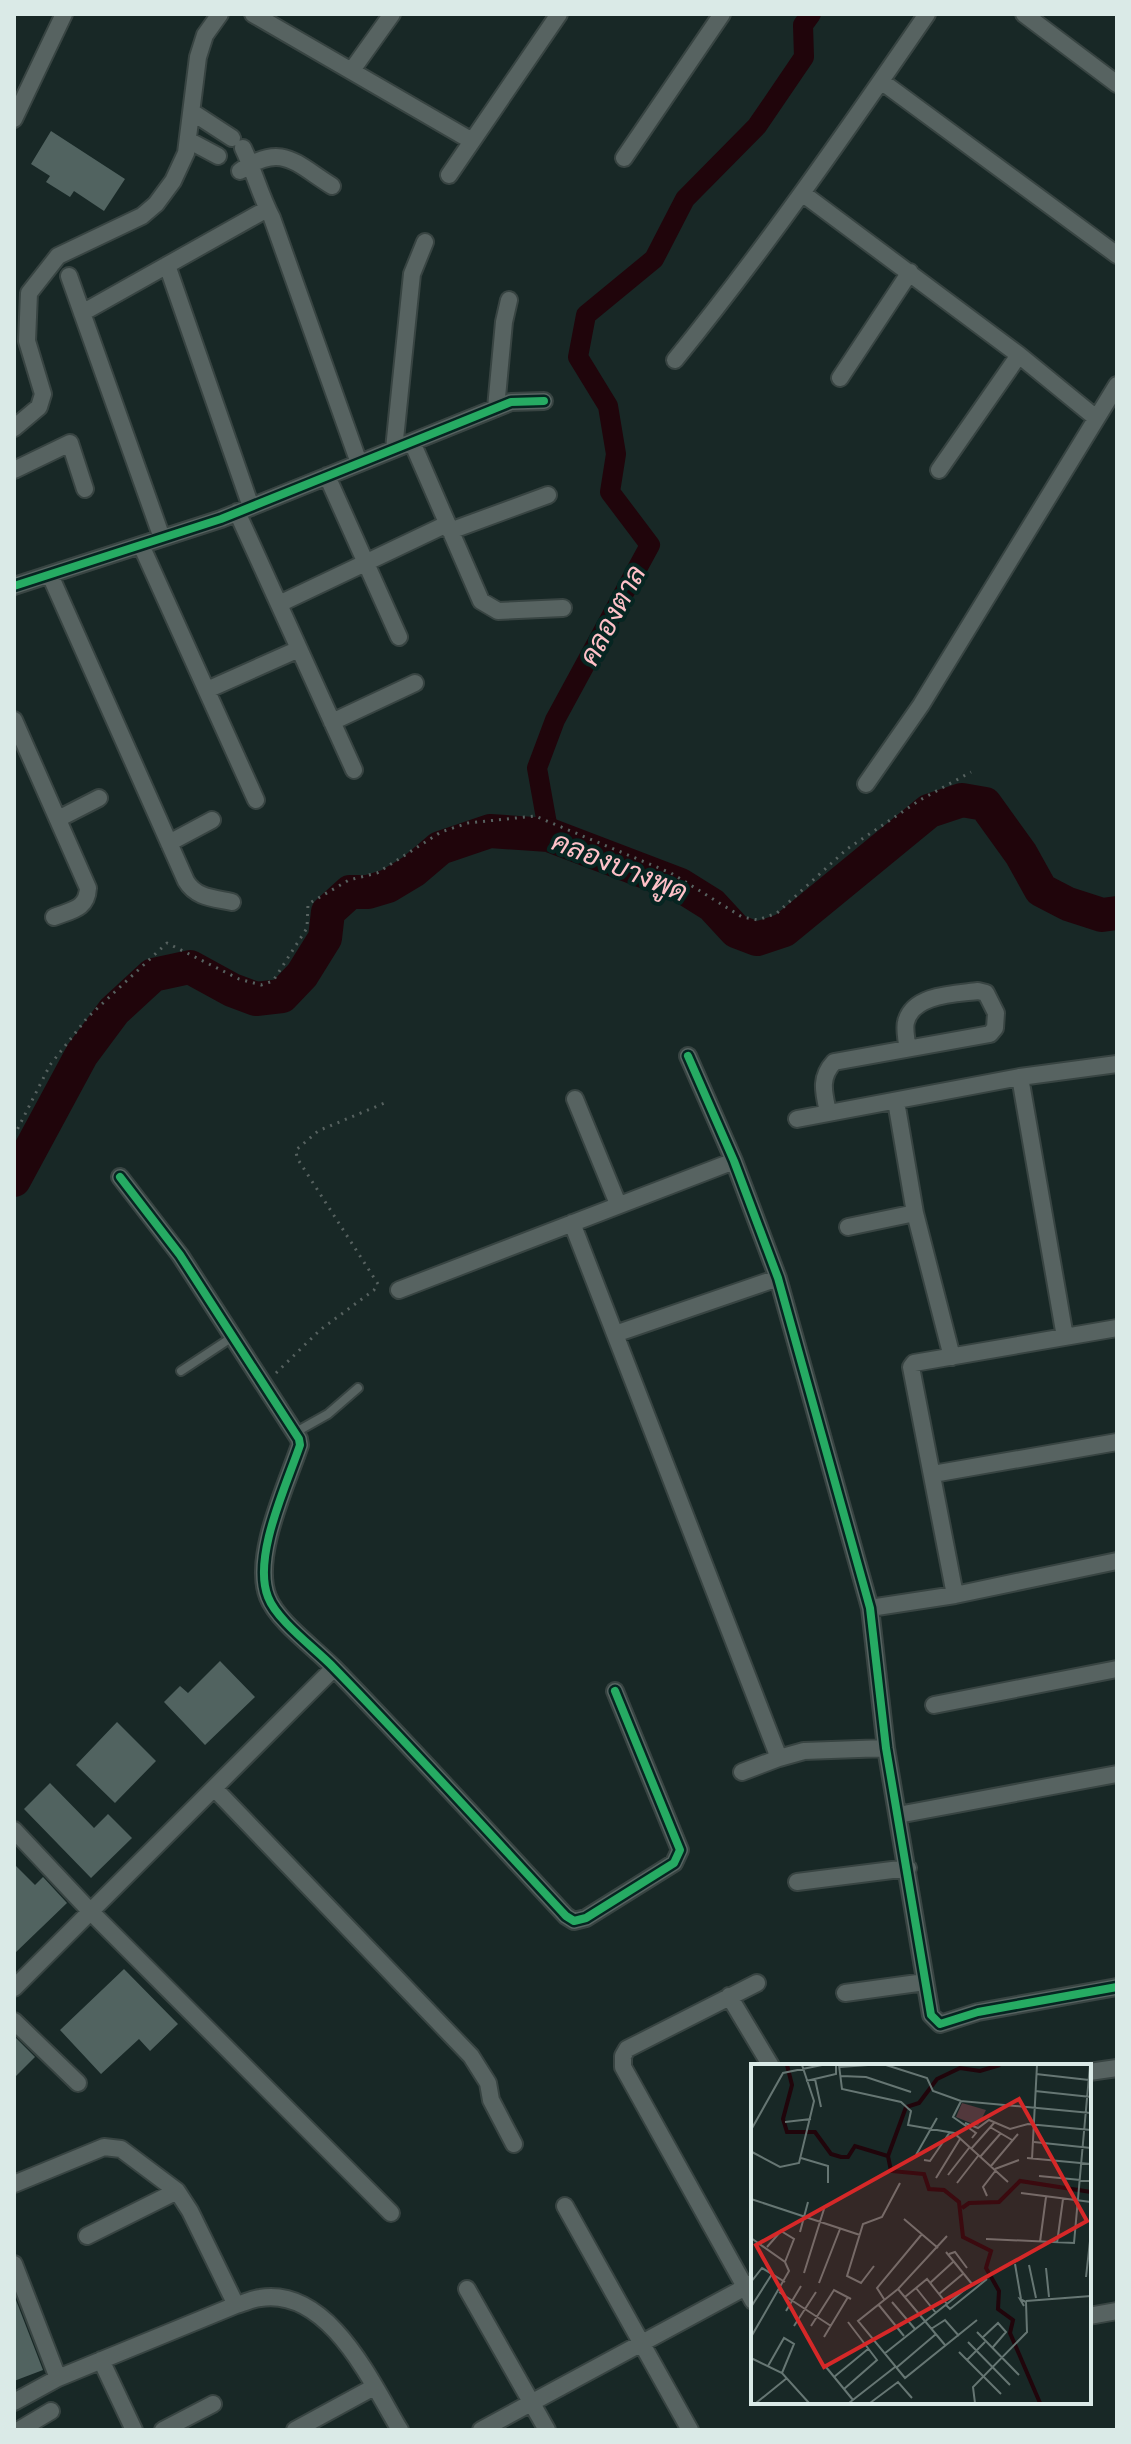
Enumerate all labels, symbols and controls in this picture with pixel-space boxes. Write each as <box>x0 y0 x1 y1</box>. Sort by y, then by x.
water label: คลองตาล <box>570 558 654 672</box>
water label: คลองบางพูด <box>546 822 694 911</box>
inset map <box>751 2064 1091 2404</box>

